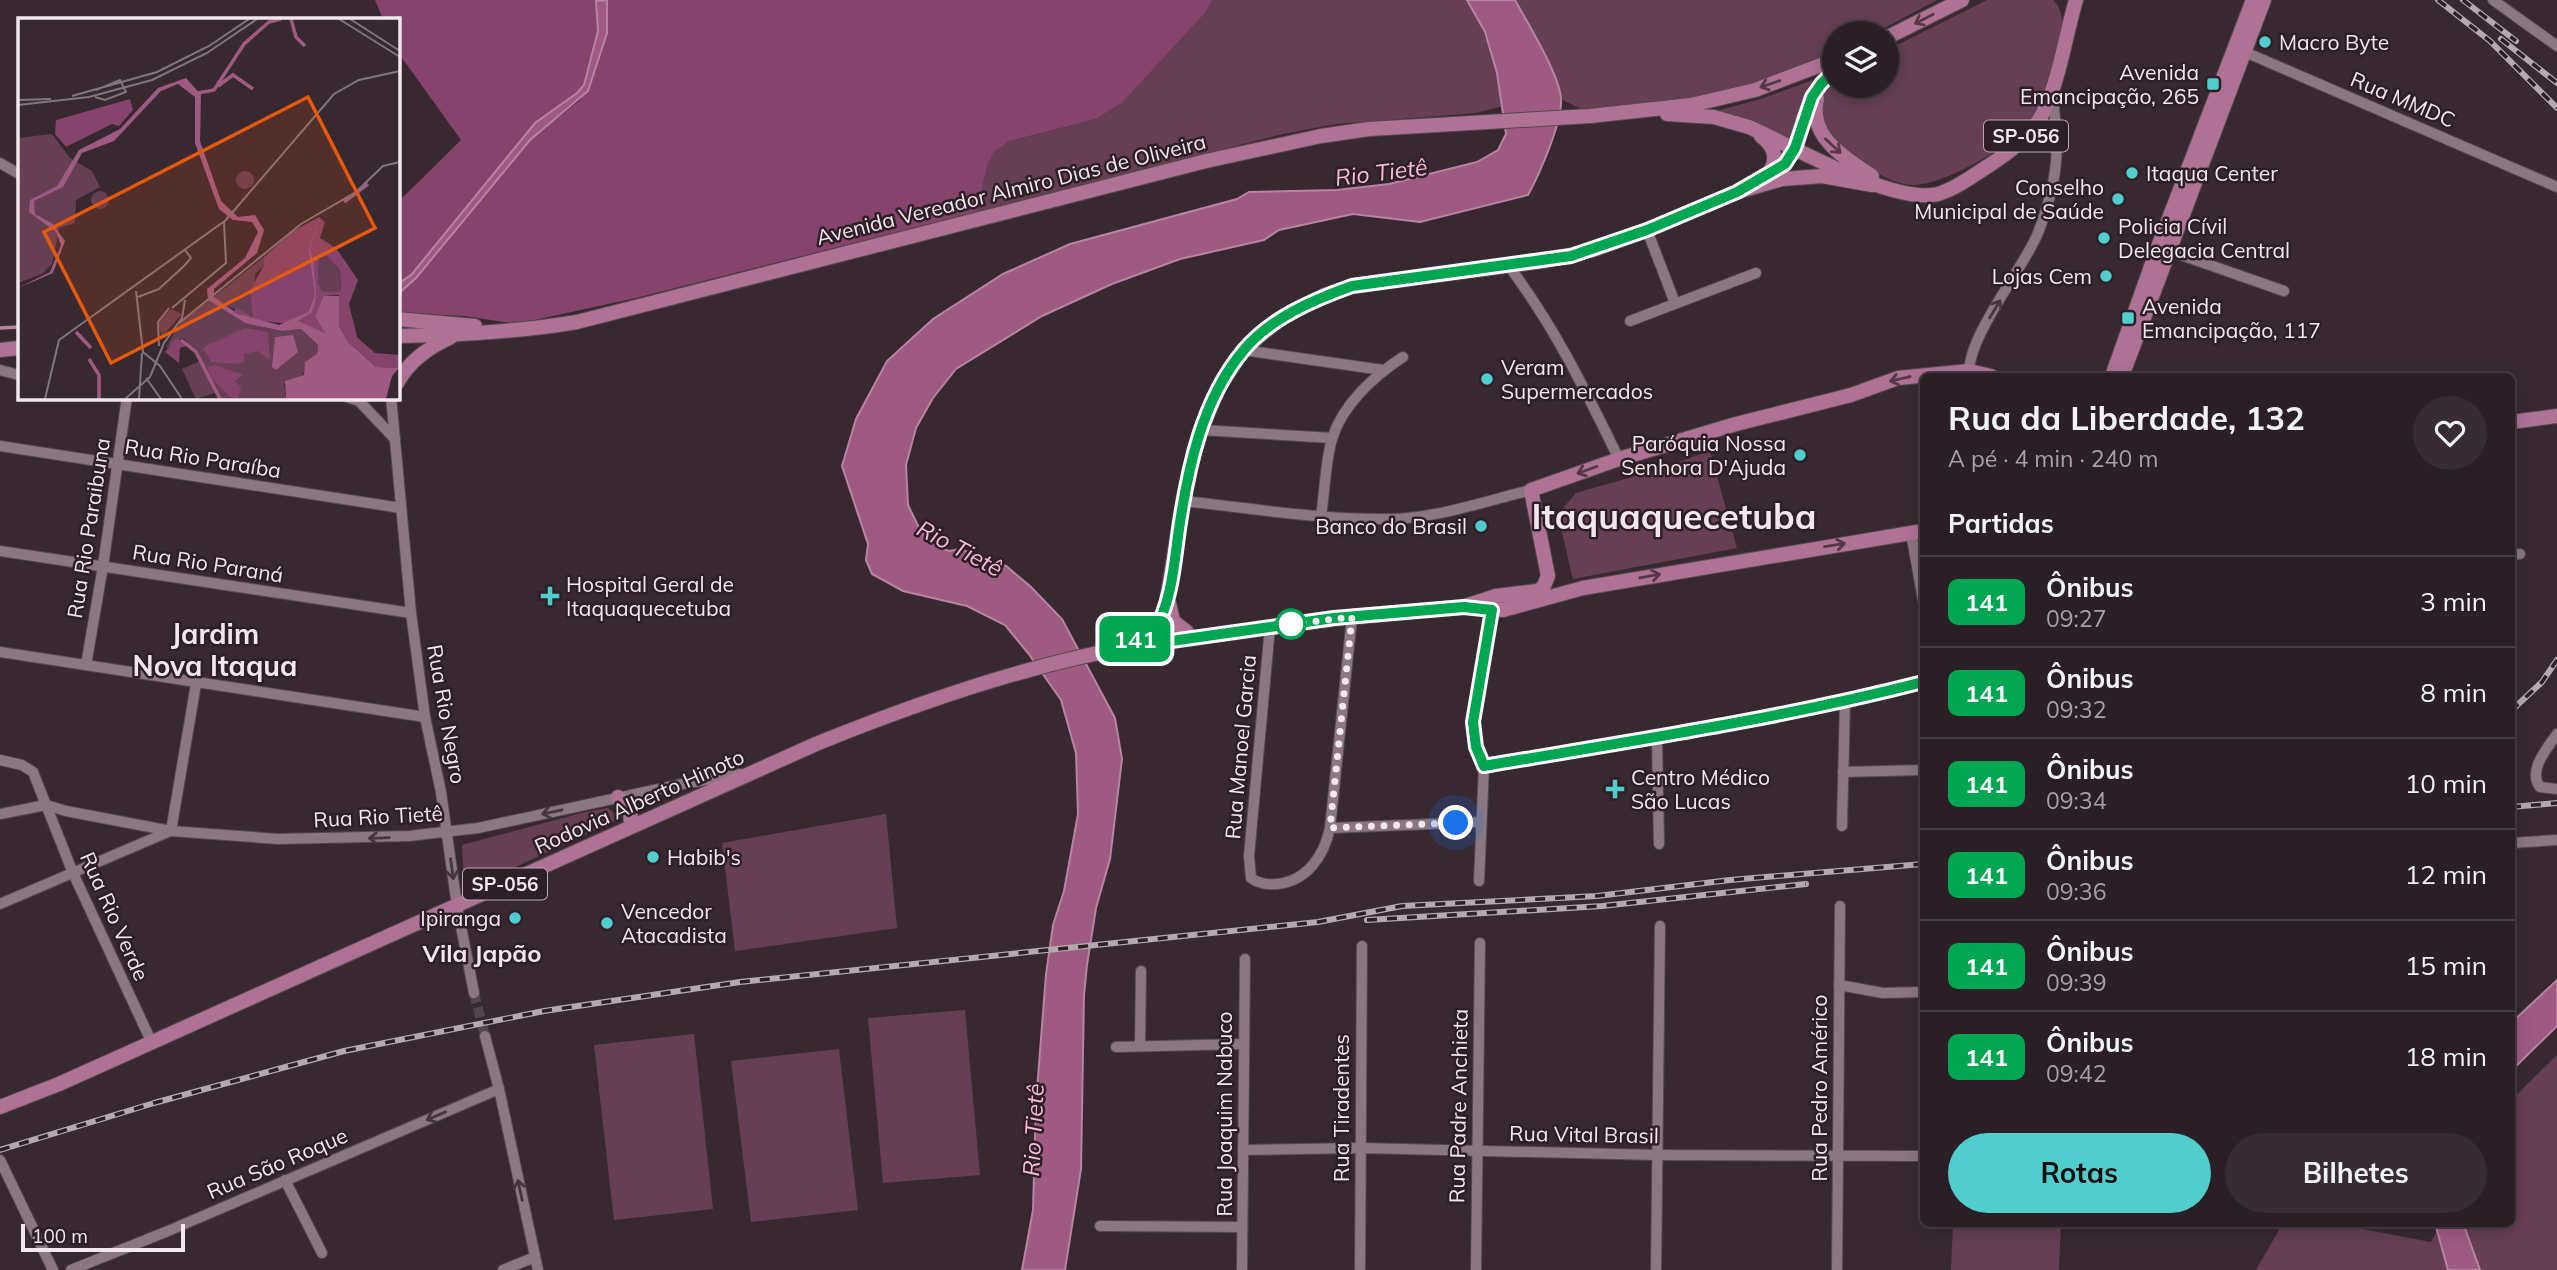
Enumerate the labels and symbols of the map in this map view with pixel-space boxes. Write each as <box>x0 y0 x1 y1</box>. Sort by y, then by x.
one-way arrow <box>1914 12 1935 26</box>
inset map <box>18 18 399 399</box>
place label: Macro Byte <box>2279 29 2389 55</box>
marker: Macro Byte <box>2257 34 2273 50</box>
place label: Avenida Emancipação, 265 <box>2020 59 2199 109</box>
street label: Rua MMDC <box>2347 65 2459 133</box>
marker: Avenida Emancipação, 265 <box>2205 76 2221 92</box>
one-way arrow <box>1760 79 1782 91</box>
road number: SP-056 <box>1984 120 2068 152</box>
street label: Avenida Vereador Almiro Dias de Oliveira <box>814 128 1208 250</box>
one-way arrow <box>1824 138 1842 154</box>
water label: Rio Tietê <box>1333 152 1429 192</box>
place label: Itaqua Center <box>2146 160 2278 186</box>
marker: Itaqua Center <box>2124 165 2140 181</box>
place label: Conselho Municipal de Saúde <box>1914 174 2104 224</box>
marker: Conselho Municipal de Saúde <box>2110 191 2126 207</box>
place label: Policia Cívil Delegacia Central <box>2118 213 2290 263</box>
marker: Policia Cívil Delegacia Central <box>2096 230 2112 246</box>
place label: Lojas Cem <box>1992 263 2092 289</box>
marker: Lojas Cem <box>2098 268 2114 284</box>
place label: Avenida Emancipação, 117 <box>2142 293 2321 343</box>
one-way arrow <box>1989 299 2003 319</box>
marker: Avenida Emancipação, 117 <box>2120 310 2136 326</box>
place label: Veram Supermercados <box>1501 354 1653 404</box>
marker: Veram Supermercados <box>1479 371 1495 387</box>
one-way arrow <box>1889 372 1912 386</box>
place label: Paróquia Nossa Senhora D'Ajuda <box>1621 430 1786 480</box>
street label: Rua Rio Paraíba <box>123 433 283 483</box>
street label: Rua Rio Paraibuna <box>61 436 115 620</box>
marker: Paróquia Nossa Senhora D'Ajuda <box>1792 447 1808 463</box>
one-way arrow <box>1576 464 1598 477</box>
district label: Itaquaquecetuba <box>1532 494 1816 538</box>
water label: Rio Tietê <box>912 513 1008 583</box>
place label: Banco do Brasil <box>1315 513 1467 539</box>
marker: Banco do Brasil <box>1473 518 1489 534</box>
street label: Rua Rio Paraná <box>131 538 285 588</box>
one-way arrow <box>1823 538 1846 551</box>
one-way arrow <box>1638 569 1661 582</box>
place label: Hospital Geral de Itaquaquecetuba <box>566 571 734 621</box>
marker: Hospital Geral de Itaquaquecetuba <box>540 586 560 606</box>
unlabelled marker <box>1276 609 1306 639</box>
district label: Jardim Nova Itaqua <box>133 616 297 683</box>
line badge: 141 <box>1095 616 1175 662</box>
street label: Rua Rio Negro <box>422 642 472 786</box>
street label: Rua Manoel Garcia <box>1219 654 1261 840</box>
street label: Rodovia Alberto Hinoto <box>530 743 748 859</box>
place label: Centro Médico São Lucas <box>1631 764 1770 814</box>
marker: Centro Médico São Lucas <box>1605 779 1625 799</box>
street label: Rua Rio Tietê <box>313 800 443 832</box>
your location <box>1438 805 1473 840</box>
one-way arrow <box>541 806 563 819</box>
one-way arrow <box>368 831 391 844</box>
place label: Habib's <box>667 844 741 870</box>
street label: Rua Rio Verde <box>75 848 155 984</box>
marker: Habib's <box>645 849 661 865</box>
one-way arrow <box>445 857 458 880</box>
road number: SP-056 <box>463 869 547 900</box>
place label: Vencedor Atacadista <box>621 898 727 948</box>
place label: Ipiranga <box>420 905 501 931</box>
marker: Ipiranga <box>507 910 523 926</box>
marker: Vencedor Atacadista <box>599 915 615 931</box>
district label: Vila Japão <box>422 938 541 968</box>
street label: Rua Pedro Américo <box>1806 994 1832 1182</box>
street label: Rua Padre Anchieta <box>1443 1009 1473 1203</box>
street label: Rua Joaquim Nabuco <box>1211 1011 1237 1217</box>
street label: Rua Tiradentes <box>1328 1034 1354 1182</box>
water label: Rio Tietê <box>1016 1083 1050 1177</box>
one-way arrow <box>426 1110 447 1123</box>
street label: Rua Vital Brasil <box>1509 1120 1659 1148</box>
street label: Rua São Roque <box>203 1122 351 1204</box>
one-way arrow <box>513 1179 527 1202</box>
scale bar <box>21 1221 186 1253</box>

